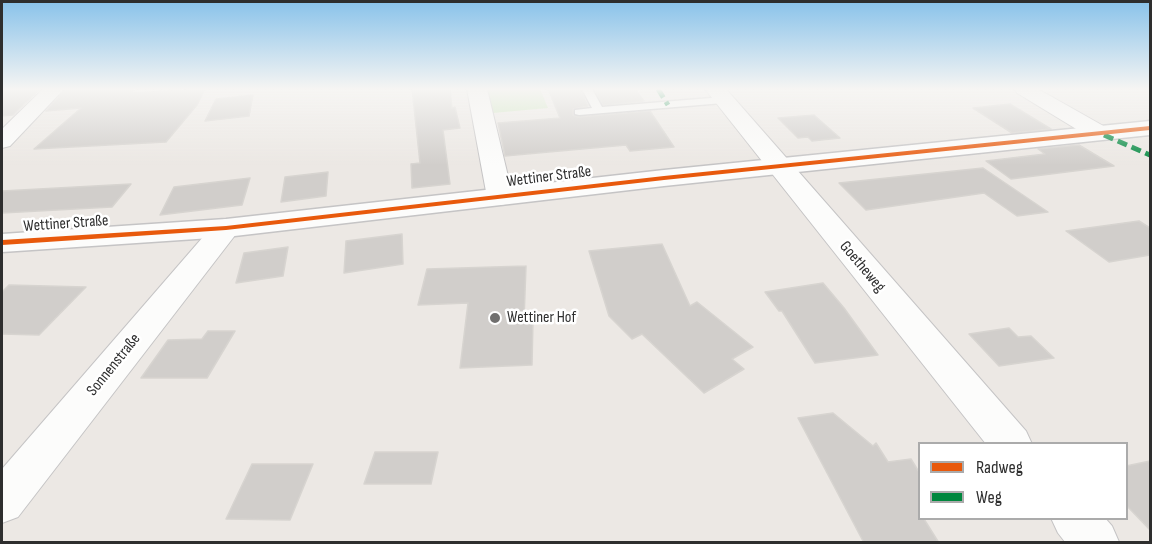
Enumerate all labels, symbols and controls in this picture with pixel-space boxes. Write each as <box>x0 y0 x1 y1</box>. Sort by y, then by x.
street label: Wettiner Straße <box>506 162 592 192</box>
street label: Wettiner Straße <box>23 211 109 237</box>
street label: Goetheweg <box>835 238 889 296</box>
place label: Wettiner Hof <box>507 308 576 328</box>
marker: Wettiner Hof <box>488 311 502 325</box>
street label: Sonnenstraße <box>83 330 145 400</box>
legend <box>918 442 1128 520</box>
text: Radweg <box>976 457 1023 478</box>
text: Weg <box>976 487 1002 508</box>

